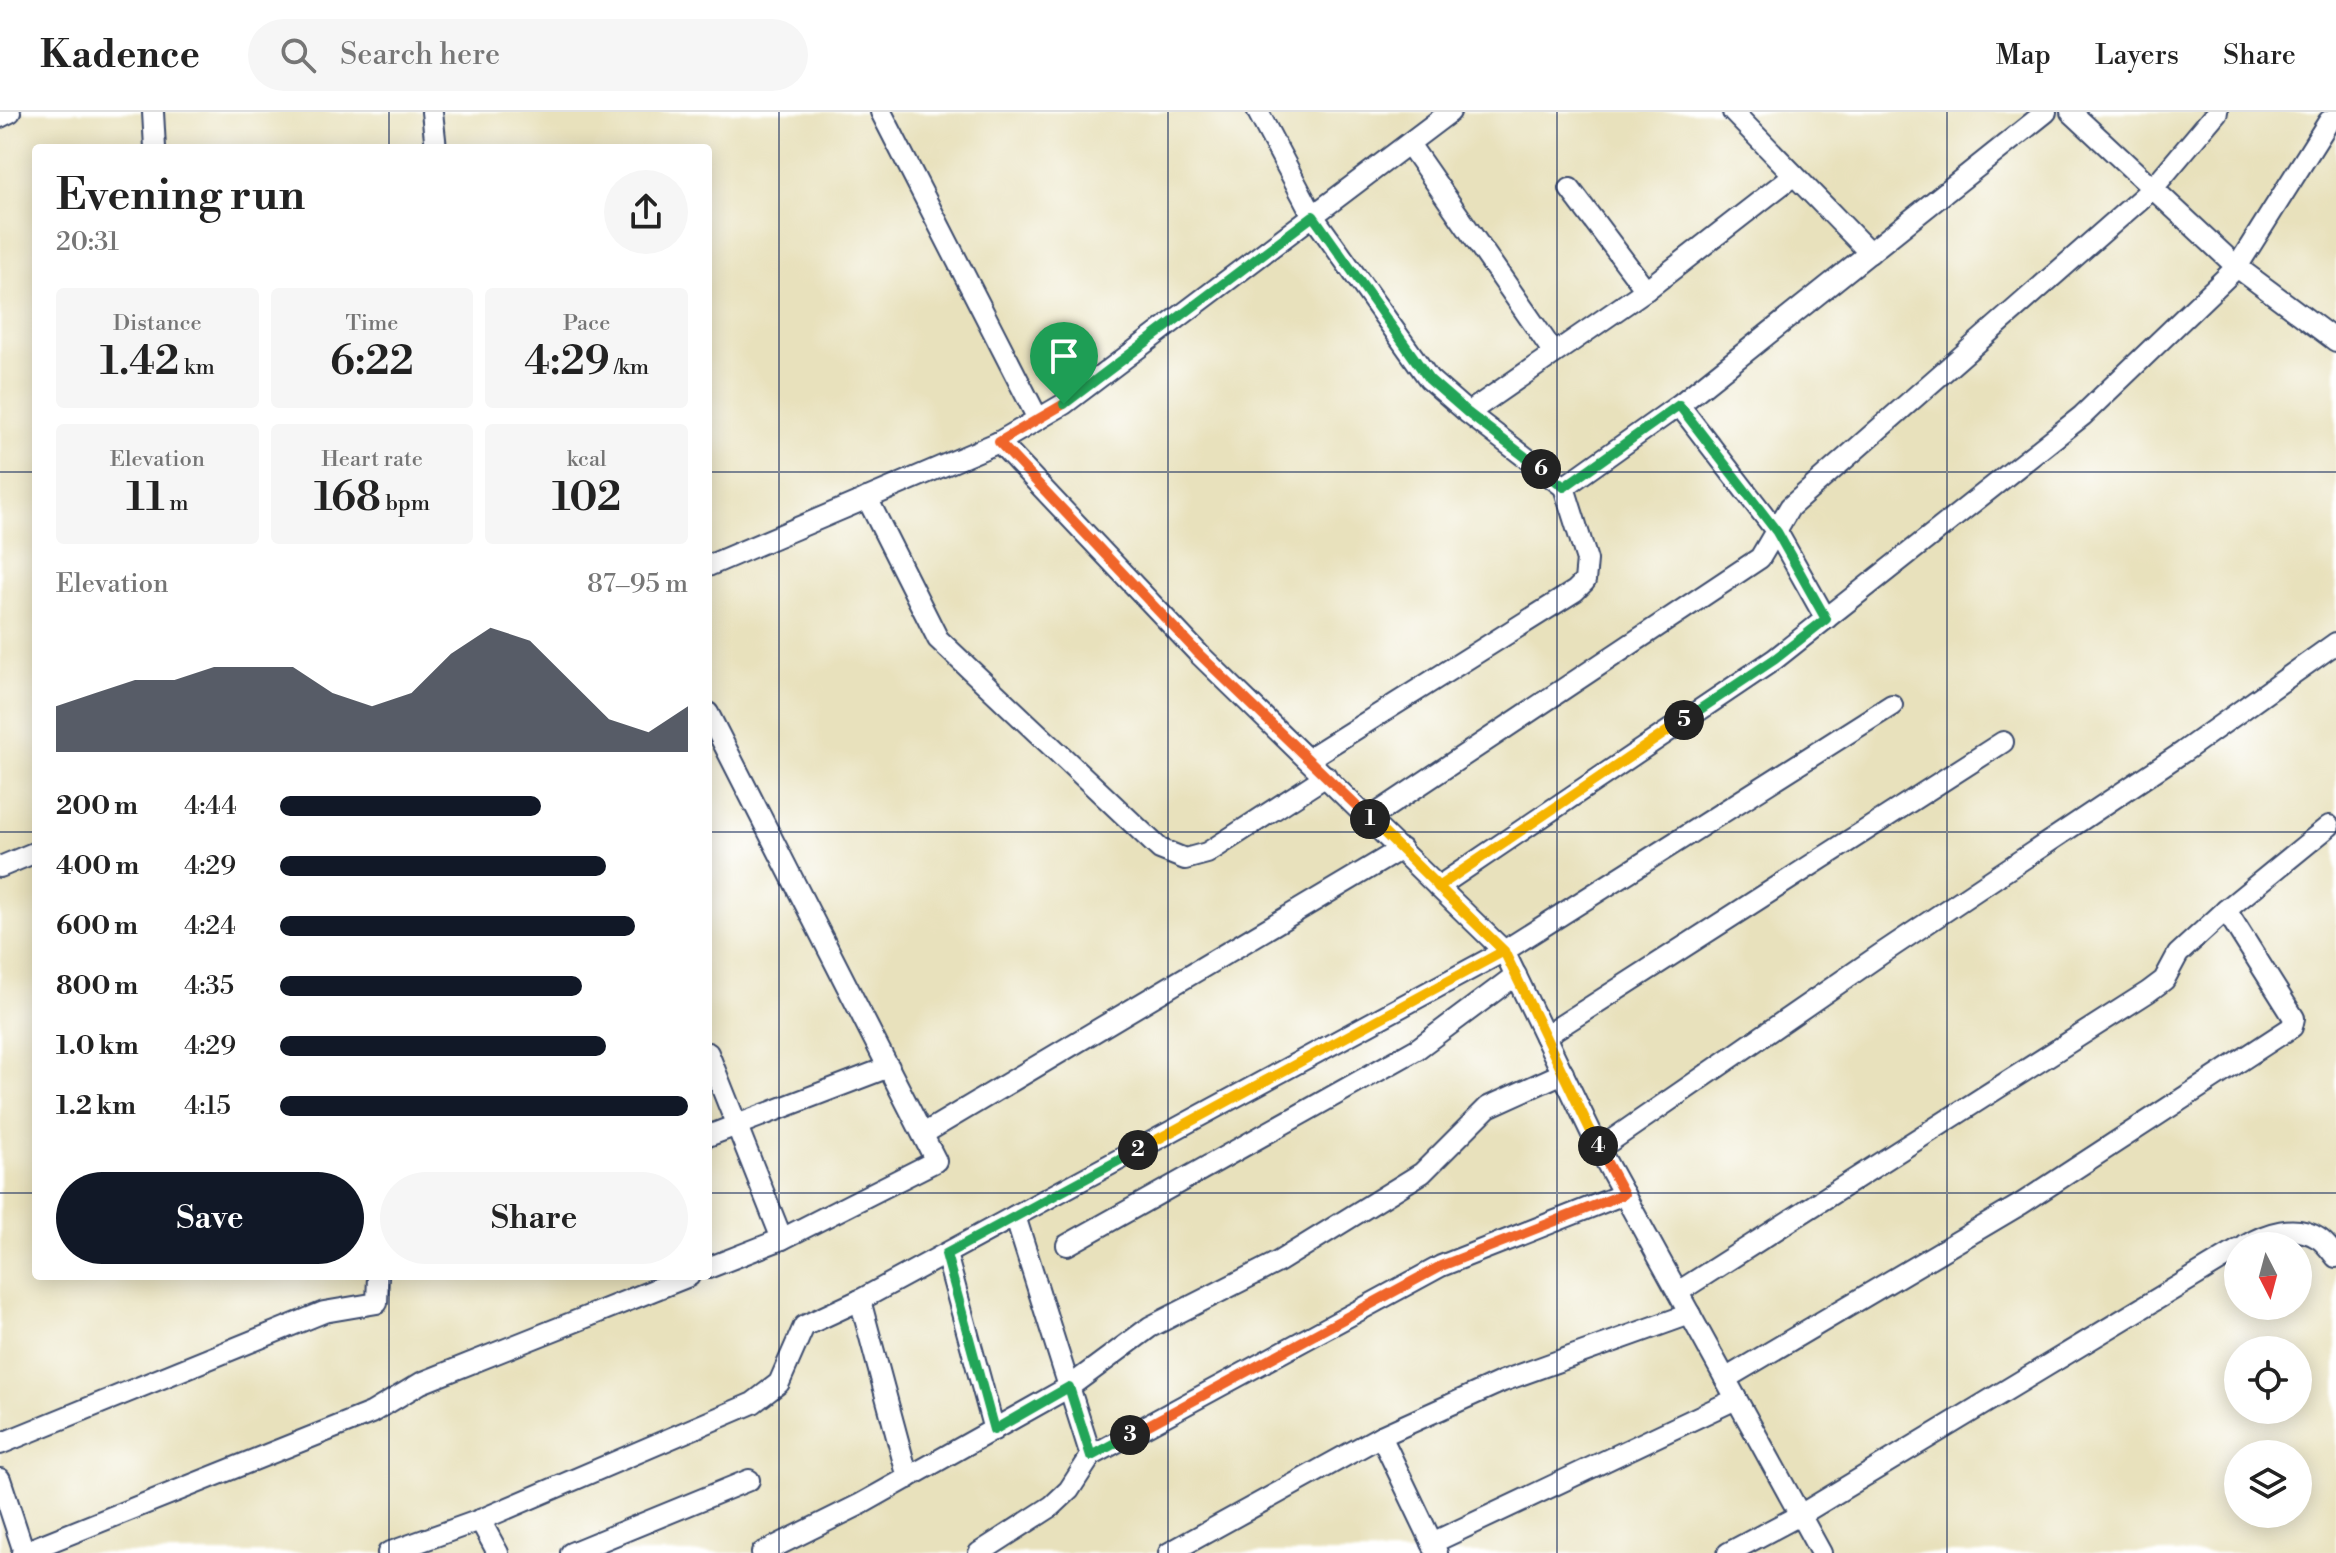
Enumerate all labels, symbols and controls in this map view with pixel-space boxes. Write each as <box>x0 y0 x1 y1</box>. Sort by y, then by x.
search box <box>248 19 808 91</box>
text: Kadence <box>40 32 200 79</box>
icon: search <box>276 33 320 77</box>
text: Search here <box>340 36 500 74</box>
text: Map <box>1996 38 2051 73</box>
text: Layers <box>2095 38 2179 73</box>
text: Share <box>2223 38 2296 73</box>
text: Evening run <box>56 168 305 223</box>
button: share <box>604 170 688 254</box>
text: 20:31 <box>56 226 119 258</box>
text: Distance <box>113 310 202 337</box>
text: Time <box>346 310 398 337</box>
text: Pace <box>563 310 610 337</box>
pin <box>1030 322 1098 404</box>
icon: arrive <box>1042 334 1086 378</box>
text: 1.42 <box>100 337 179 387</box>
text: 6:22 <box>330 337 414 387</box>
text: 4:29 <box>524 337 610 387</box>
text: km <box>179 354 215 381</box>
text: /km <box>610 354 649 381</box>
text: Elevation <box>110 446 205 473</box>
text: Heart rate <box>321 446 423 473</box>
text: kcal <box>567 446 607 473</box>
pin: 6 <box>1521 449 1561 489</box>
text: 6 <box>1534 455 1548 482</box>
text: 11 <box>126 473 165 523</box>
text: 168 <box>314 473 381 523</box>
text: 102 <box>552 473 621 523</box>
text: m <box>165 490 188 517</box>
text: bpm <box>381 490 430 517</box>
text: Elevation <box>56 568 169 600</box>
text: 87–95 m <box>587 568 688 600</box>
pin: 5 <box>1664 700 1704 740</box>
text: 5 <box>1677 706 1691 733</box>
text: 200 m <box>56 790 138 822</box>
text: 4:44 <box>184 790 237 822</box>
pin: 1 <box>1350 799 1390 839</box>
text: 1 <box>1365 805 1375 832</box>
text: 400 m <box>56 850 139 882</box>
text: 4:29 <box>184 850 236 882</box>
text: 600 m <box>56 910 138 942</box>
text: 4:24 <box>184 910 236 942</box>
text: 800 m <box>56 970 138 1002</box>
text: 4:35 <box>184 970 234 1002</box>
text: 1.0 km <box>56 1030 139 1062</box>
text: 4:29 <box>184 1030 236 1062</box>
text: 1.2 km <box>56 1090 136 1122</box>
text: 4:15 <box>184 1090 231 1122</box>
pin: 4 <box>1578 1126 1618 1166</box>
pin: 2 <box>1118 1130 1158 1170</box>
text: 4 <box>1591 1132 1605 1159</box>
text: 2 <box>1131 1136 1145 1163</box>
button: Save <box>56 1172 364 1264</box>
button: Share <box>380 1172 688 1264</box>
north arrow <box>2224 1232 2312 1320</box>
map controls <box>2224 1232 2312 1528</box>
button: locate <box>2224 1336 2312 1424</box>
pin: 3 <box>1110 1415 1150 1455</box>
text: 3 <box>1123 1421 1137 1448</box>
button: layers <box>2224 1440 2312 1528</box>

